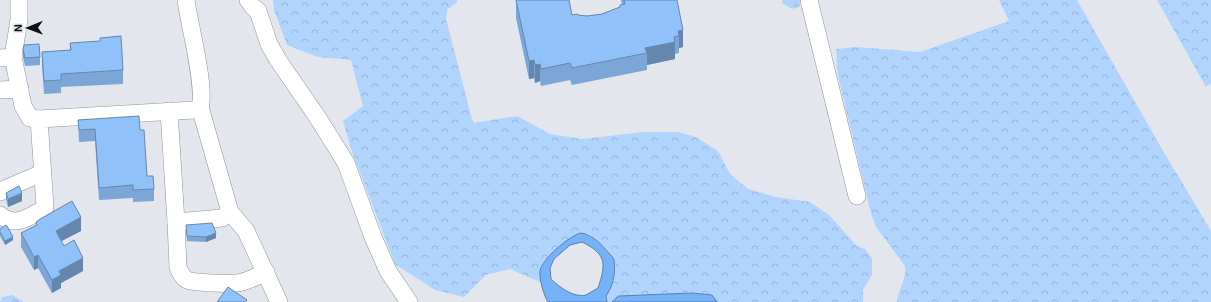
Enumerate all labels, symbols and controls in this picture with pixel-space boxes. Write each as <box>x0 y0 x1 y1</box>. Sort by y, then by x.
north arrow <box>8 8 48 48</box>
text: N <box>11 24 24 32</box>

